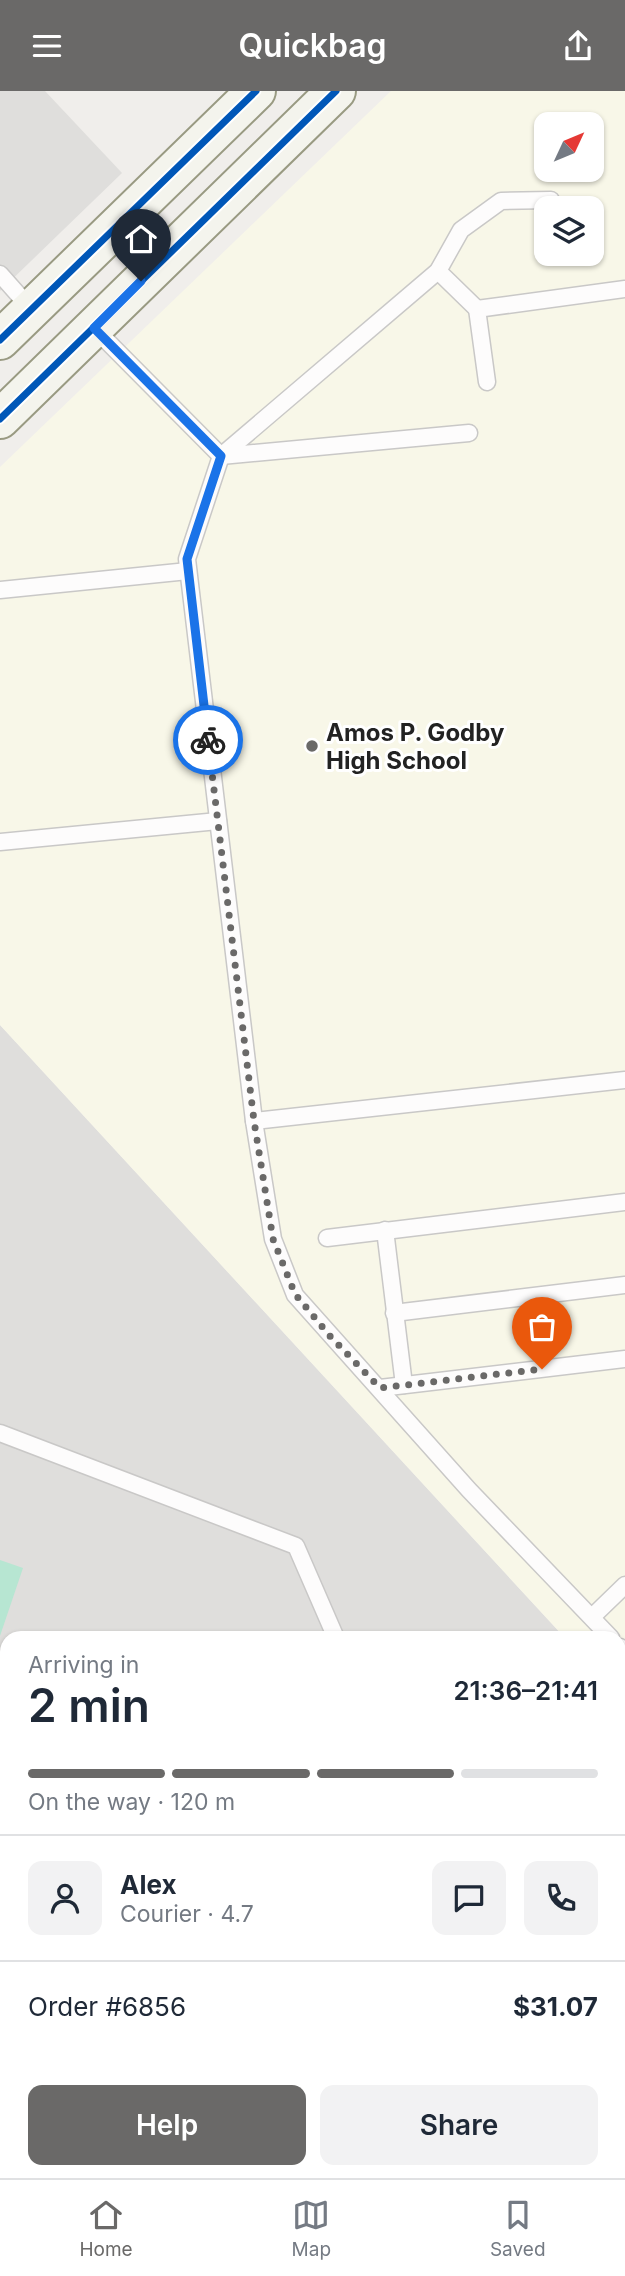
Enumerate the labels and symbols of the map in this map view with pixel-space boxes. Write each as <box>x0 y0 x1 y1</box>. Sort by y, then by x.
north arrow <box>534 112 604 182</box>
pin <box>111 209 171 281</box>
courier <box>173 705 243 775</box>
place label: Amos P. Godby High School <box>326 718 505 775</box>
marker: Amos P. Godby High School <box>304 738 320 754</box>
pin <box>512 1297 572 1369</box>

